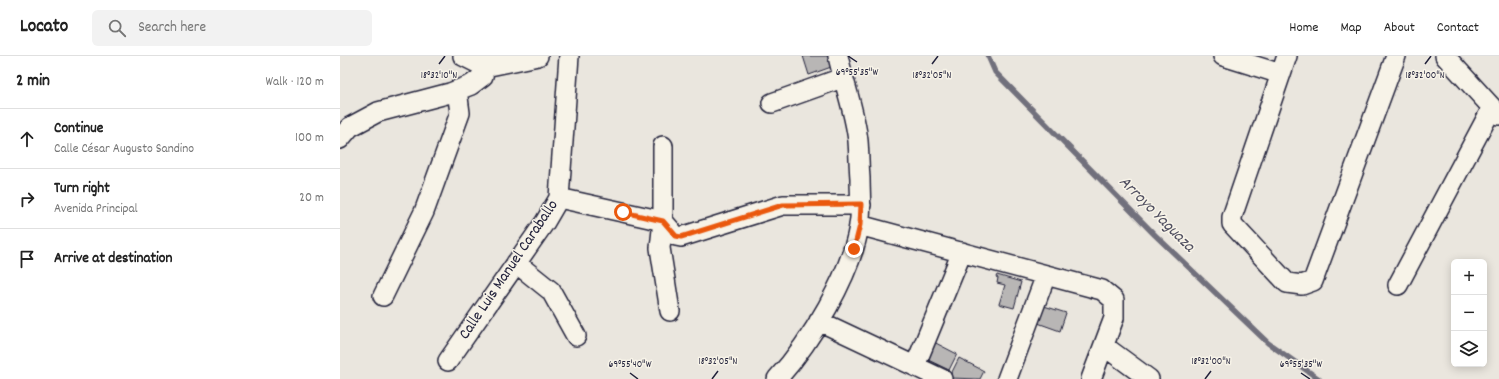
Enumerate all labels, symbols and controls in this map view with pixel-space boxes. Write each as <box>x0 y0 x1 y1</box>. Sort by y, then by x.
search box <box>92 10 372 46</box>
text: Locato <box>20 14 68 41</box>
icon: search <box>106 17 128 39</box>
text: Search here <box>138 17 206 39</box>
text: Home <box>1289 18 1318 38</box>
text: Map <box>1340 18 1362 38</box>
text: About <box>1384 18 1415 38</box>
text: Contact <box>1437 18 1479 38</box>
text: 69°55'35"W <box>836 66 878 80</box>
text: 18°32'10"N <box>421 69 457 83</box>
text: 18°32'05"N <box>913 69 951 83</box>
text: 18°32'00"N <box>1405 69 1445 83</box>
text: 2 min <box>16 70 50 94</box>
text: Walk · 120 m <box>266 73 324 92</box>
text: Continue <box>54 118 103 140</box>
icon: ahead <box>16 128 38 150</box>
text: 100 m <box>295 129 324 148</box>
text: Calle César Augusto Sandino <box>54 140 194 159</box>
water label: Arroyo Yaguaza <box>1112 171 1200 259</box>
text: Turn right <box>54 178 110 200</box>
icon: right <box>16 188 38 210</box>
text: 20 m <box>299 189 324 208</box>
street label: Calle Luis Manuel Caraballo <box>454 196 564 344</box>
text: Avenida Principal <box>54 200 138 219</box>
route start <box>614 203 632 221</box>
route end <box>845 240 863 258</box>
icon: arrive <box>16 248 38 270</box>
text: Arrive at destination <box>54 248 172 270</box>
map controls <box>1451 259 1487 367</box>
button: + <box>1451 259 1487 295</box>
button: − <box>1451 295 1487 331</box>
button: layers <box>1451 331 1487 367</box>
text: 18°32'05"N <box>699 355 737 369</box>
text: 18°32'00"N <box>1191 355 1231 369</box>
text: 69°55'40"W <box>609 358 652 372</box>
text: 69°55'35"W <box>1280 358 1322 372</box>

